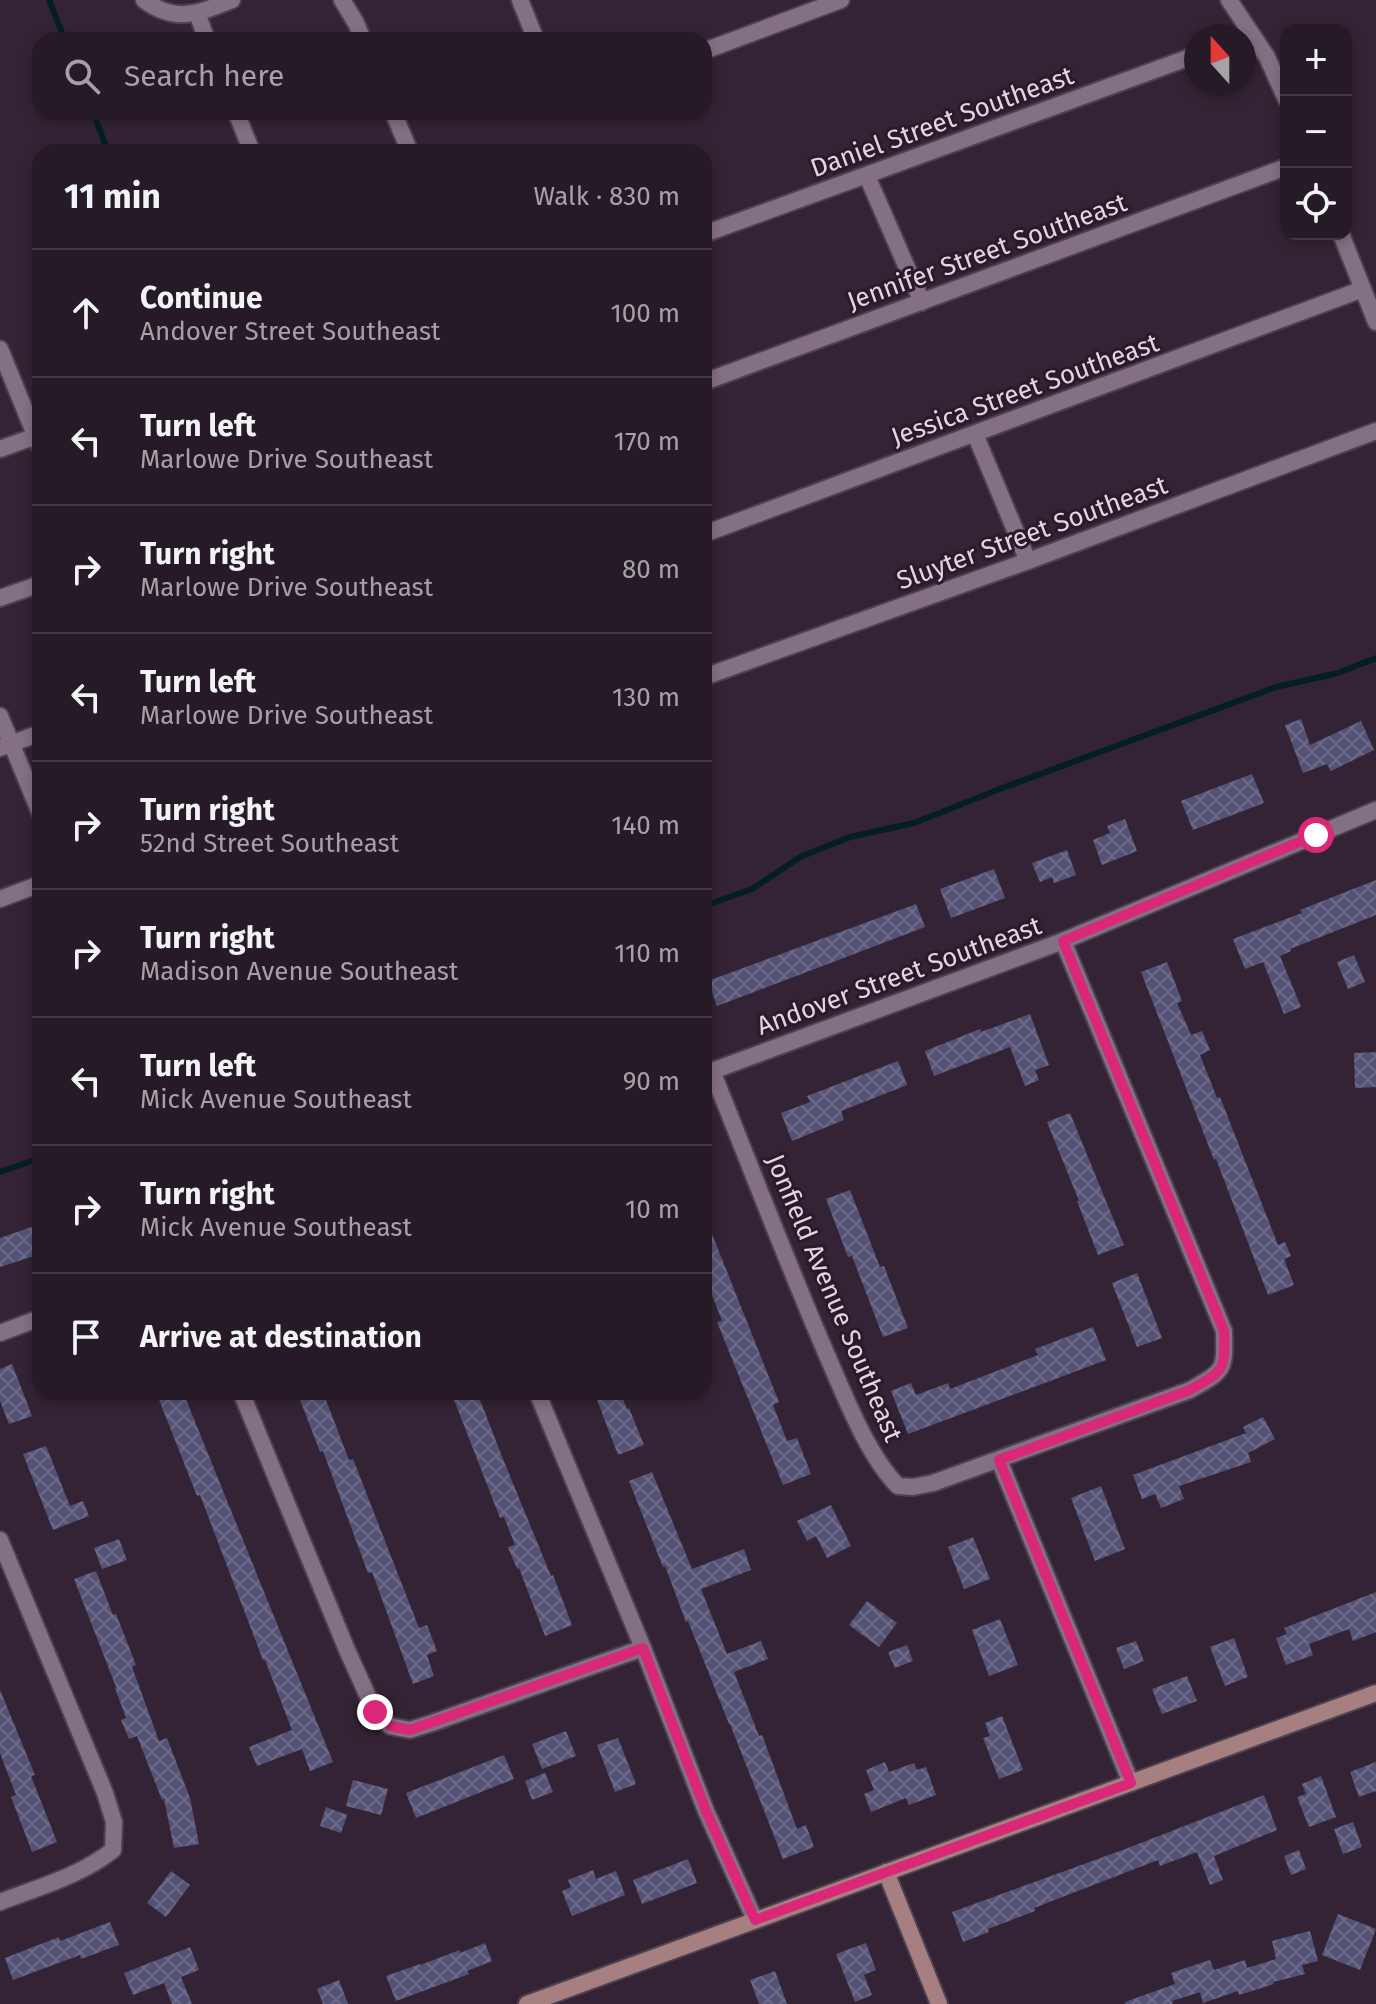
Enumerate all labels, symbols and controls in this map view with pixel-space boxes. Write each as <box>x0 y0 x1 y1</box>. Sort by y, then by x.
north arrow <box>1184 24 1256 96</box>
map controls <box>1280 24 1352 240</box>
button: + <box>1280 24 1352 96</box>
search box <box>32 32 712 120</box>
icon: search <box>60 54 104 98</box>
text: Search here <box>124 58 284 94</box>
street label: Daniel Street Southeast <box>806 60 1078 184</box>
button: − <box>1280 96 1352 168</box>
button: locate <box>1280 168 1352 240</box>
text: 11 min <box>64 176 161 217</box>
text: Walk · 830 m <box>533 181 680 212</box>
street label: Jennifer Street Southeast <box>843 187 1132 317</box>
text: Continue <box>140 280 263 316</box>
icon: ahead <box>64 291 108 335</box>
text: 100 m <box>611 298 680 329</box>
text: Andover Street Southeast <box>140 316 440 347</box>
street label: Jessica Street Southeast <box>887 327 1164 453</box>
text: Turn left <box>140 408 256 444</box>
icon: left <box>64 419 108 463</box>
text: 170 m <box>614 426 680 457</box>
text: Marlowe Drive Southeast <box>140 444 433 475</box>
street label: Sluyter Street Southeast <box>892 469 1172 596</box>
text: Turn right <box>140 536 275 572</box>
icon: right <box>64 547 108 591</box>
text: 80 m <box>622 554 680 585</box>
text: Marlowe Drive Southeast <box>140 572 433 603</box>
text: Turn left <box>140 664 256 700</box>
icon: left <box>64 675 108 719</box>
text: 130 m <box>612 682 680 713</box>
text: Marlowe Drive Southeast <box>140 700 433 731</box>
text: Turn right <box>140 792 275 828</box>
icon: right <box>64 803 108 847</box>
text: 140 m <box>611 810 680 841</box>
route start <box>1298 817 1334 853</box>
text: 52nd Street Southeast <box>140 828 399 859</box>
street label: Andover Street Southeast <box>753 910 1046 1042</box>
text: Turn right <box>140 920 275 956</box>
icon: right <box>64 931 108 975</box>
text: 110 m <box>614 938 680 969</box>
text: Madison Avenue Southeast <box>140 956 458 987</box>
text: Turn left <box>140 1048 256 1084</box>
icon: left <box>64 1059 108 1103</box>
text: 90 m <box>623 1066 680 1097</box>
text: Mick Avenue Southeast <box>140 1084 412 1115</box>
street label: Jonfield Avenue Southeast <box>759 1150 909 1447</box>
text: Turn right <box>140 1176 275 1212</box>
icon: right <box>64 1187 108 1231</box>
text: 10 m <box>625 1194 680 1225</box>
text: Mick Avenue Southeast <box>140 1212 412 1243</box>
icon: arrive <box>64 1315 108 1359</box>
text: Arrive at destination <box>140 1319 422 1355</box>
route end <box>357 1694 393 1730</box>

